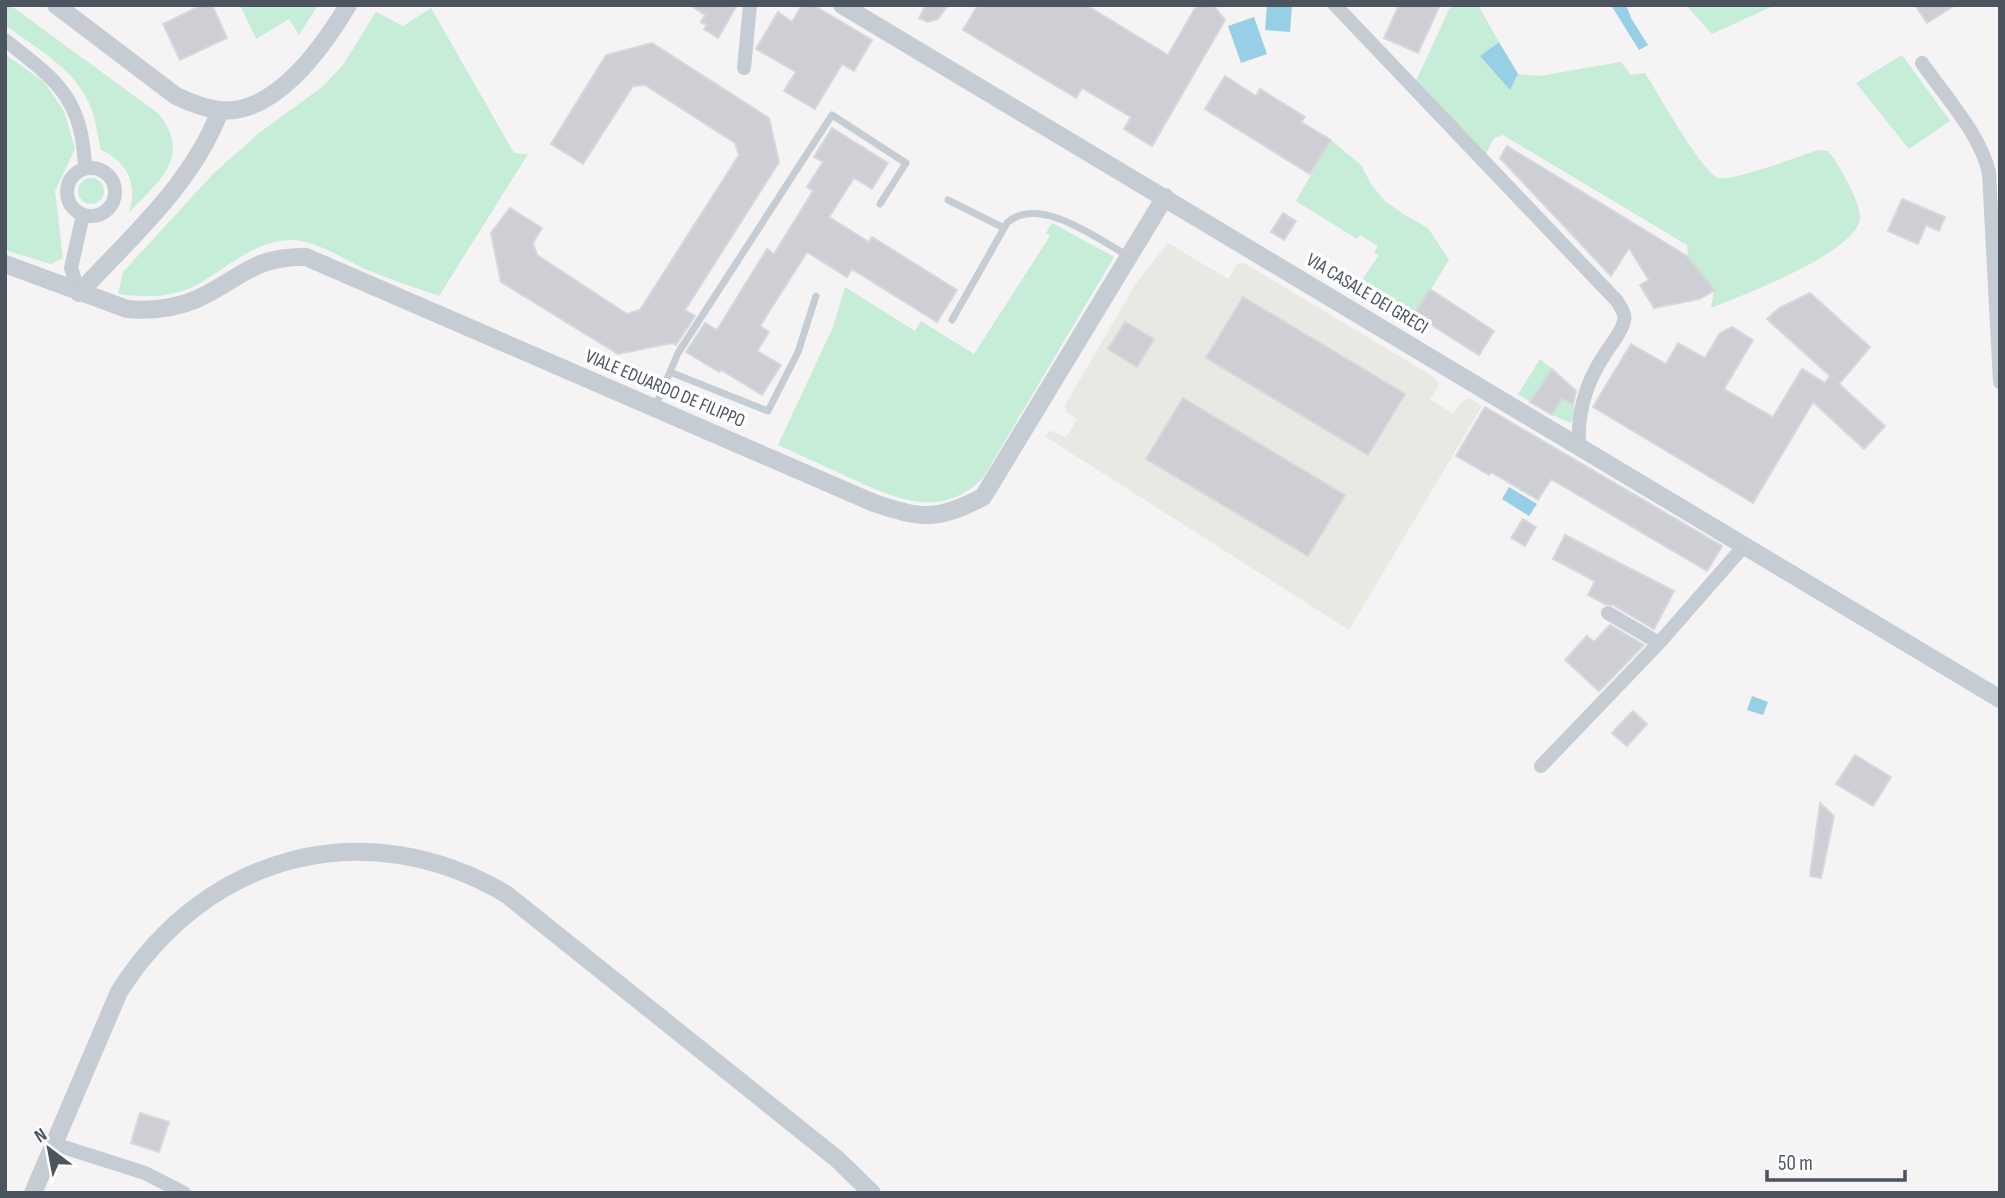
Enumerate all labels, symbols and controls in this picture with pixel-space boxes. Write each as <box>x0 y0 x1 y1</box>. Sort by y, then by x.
street label: VIA CASALE DEI GRECI <box>1302 249 1432 339</box>
street label: VIALE EDUARDO DE FILIPPO <box>582 345 748 433</box>
north arrow <box>14 1114 84 1184</box>
text: N <box>30 1123 51 1148</box>
scale bar <box>1767 1138 1905 1182</box>
text: 50 m <box>1778 1151 1813 1176</box>

